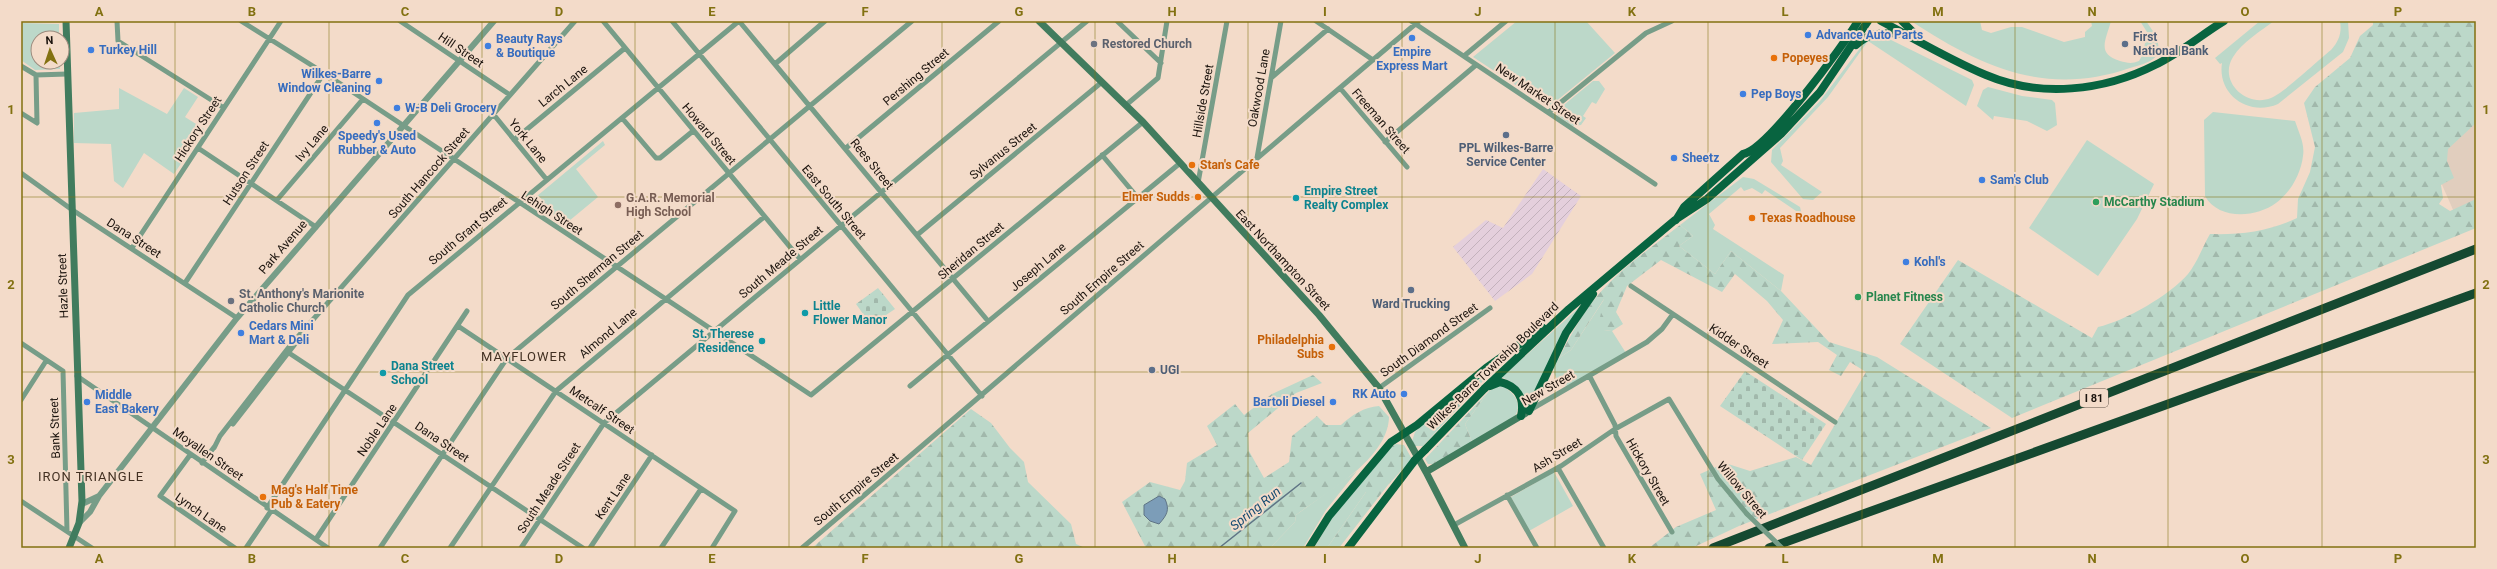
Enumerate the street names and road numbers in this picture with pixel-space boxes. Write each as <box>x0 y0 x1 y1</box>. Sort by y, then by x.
street label: Hill Street <box>436 30 487 70</box>
street label: Pershing Street <box>880 45 952 109</box>
street label: Oakwood Lane <box>1245 48 1273 128</box>
street label: New Market Street <box>1493 61 1583 127</box>
street label: Larch Lane <box>536 62 590 110</box>
street label: Hillside Street <box>1190 63 1216 139</box>
street label: Freeman Street <box>1349 86 1413 156</box>
street label: Hickory Street <box>172 94 224 164</box>
street label: Howard Street <box>679 100 739 168</box>
street label: York Lane <box>506 116 550 166</box>
street label: Sylvanus Street <box>967 120 1039 182</box>
street label: Ivy Lane <box>293 122 331 164</box>
street label: South Hancock Street <box>386 125 472 221</box>
street label: Rees Street <box>847 136 897 192</box>
street label: Hutson Street <box>220 138 272 208</box>
street label: East South Street <box>799 162 869 242</box>
street label: Lehigh Street <box>519 188 585 238</box>
street label: South Grant Street <box>426 194 510 268</box>
street label: East Northampton Street <box>1233 207 1333 313</box>
street label: Dana Street <box>104 215 164 261</box>
street label: Park Avenue <box>256 217 310 277</box>
street label: Sheridan Street <box>935 219 1007 283</box>
street label: South Meade Street <box>736 223 826 301</box>
street label: South Sherman Street <box>548 227 646 313</box>
street label: South Empire Street <box>1057 238 1147 318</box>
street label: Joseph Lane <box>1007 240 1069 294</box>
street label: Hazle Street <box>55 253 71 319</box>
street label: Wilkes-Barre Township Boulevard <box>1424 299 1562 433</box>
street label: South Diamond Street <box>1378 300 1480 380</box>
street label: Almond Lane <box>577 305 639 361</box>
street label: Kidder Street <box>1706 321 1772 371</box>
street label: New Street <box>1519 367 1577 409</box>
street label: Metcalf Street <box>567 383 637 437</box>
road number: I 81 <box>2080 389 2108 407</box>
street label: Bank Street <box>47 397 63 459</box>
street label: Noble Lane <box>354 401 400 459</box>
street label: Dana Street <box>412 419 472 465</box>
street label: Moyallen Street <box>170 425 246 484</box>
street label: Ash Street <box>1530 435 1584 475</box>
street label: Hickory Street <box>1623 436 1673 508</box>
street label: South Meade Street <box>514 440 584 536</box>
street label: South Empire Street <box>811 450 901 528</box>
street label: Willow Street <box>1714 459 1770 521</box>
street label: Kent Lane <box>592 470 634 522</box>
street label: Lynch Lane <box>172 490 230 536</box>

